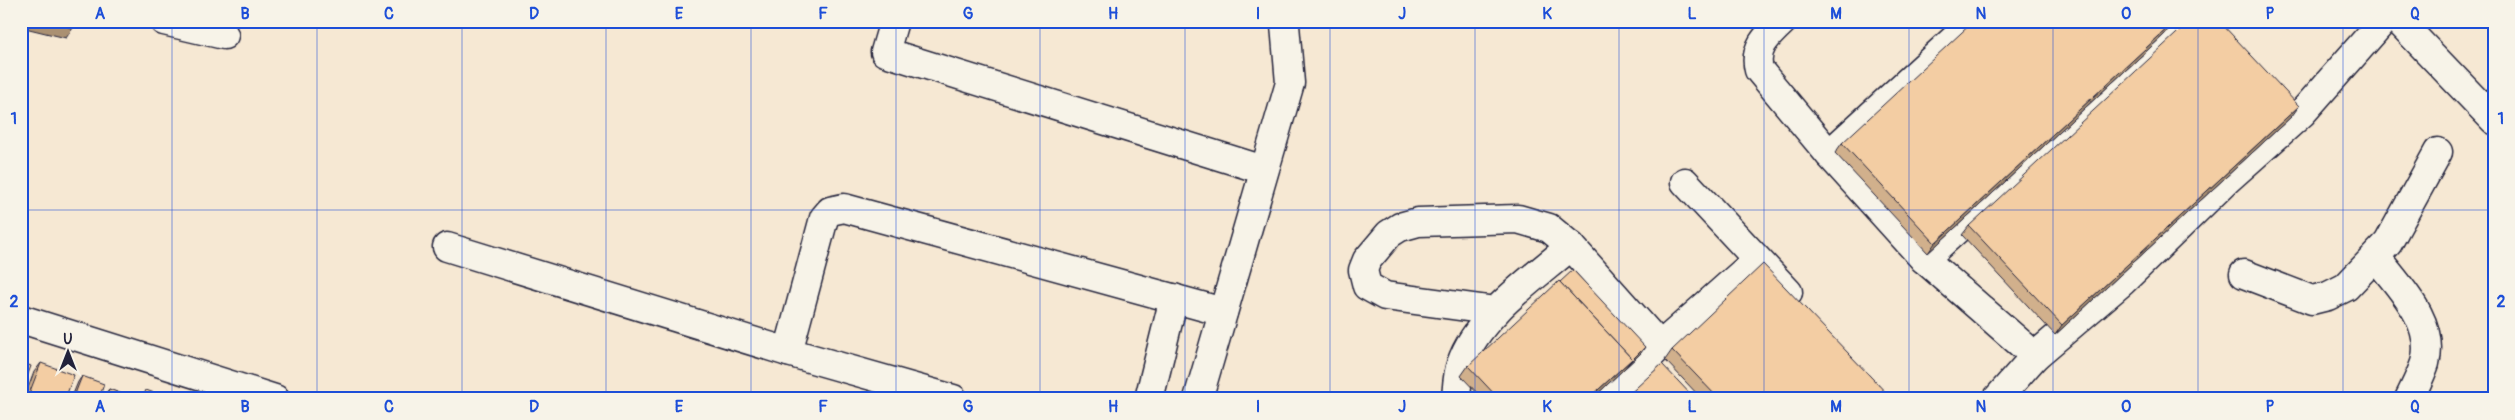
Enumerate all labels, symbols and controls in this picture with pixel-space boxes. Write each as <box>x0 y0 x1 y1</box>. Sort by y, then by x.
text: A <box>95 4 106 24</box>
text: B <box>240 4 250 24</box>
text: C <box>384 4 394 24</box>
text: D <box>529 4 539 24</box>
text: E <box>675 4 684 24</box>
text: F <box>818 4 828 24</box>
text: G <box>963 4 974 24</box>
text: H <box>1108 4 1118 24</box>
text: I <box>1256 4 1260 24</box>
text: J <box>1398 4 1406 24</box>
text: K <box>1542 4 1552 24</box>
text: L <box>1687 4 1697 24</box>
text: M <box>1830 4 1842 24</box>
text: N <box>1976 4 1987 24</box>
text: O <box>2121 4 2131 24</box>
text: P <box>2266 4 2275 24</box>
text: Q <box>2410 4 2420 24</box>
text: 1 <box>11 109 17 129</box>
text: 1 <box>2498 109 2504 129</box>
text: 2 <box>10 292 19 312</box>
text: 2 <box>2497 292 2506 312</box>
north arrow <box>42 328 92 378</box>
text: U <box>63 331 73 348</box>
text: A <box>95 397 106 417</box>
text: B <box>240 397 250 417</box>
text: C <box>384 397 394 417</box>
text: D <box>529 397 539 417</box>
text: E <box>675 397 684 417</box>
text: F <box>818 397 828 417</box>
text: G <box>963 397 974 417</box>
text: H <box>1108 397 1118 417</box>
text: I <box>1256 397 1260 417</box>
text: J <box>1398 397 1406 417</box>
text: K <box>1542 397 1552 417</box>
text: L <box>1687 397 1697 417</box>
text: M <box>1830 397 1842 417</box>
text: N <box>1976 397 1987 417</box>
text: O <box>2121 397 2131 417</box>
text: P <box>2266 397 2275 417</box>
text: Q <box>2410 397 2420 417</box>

